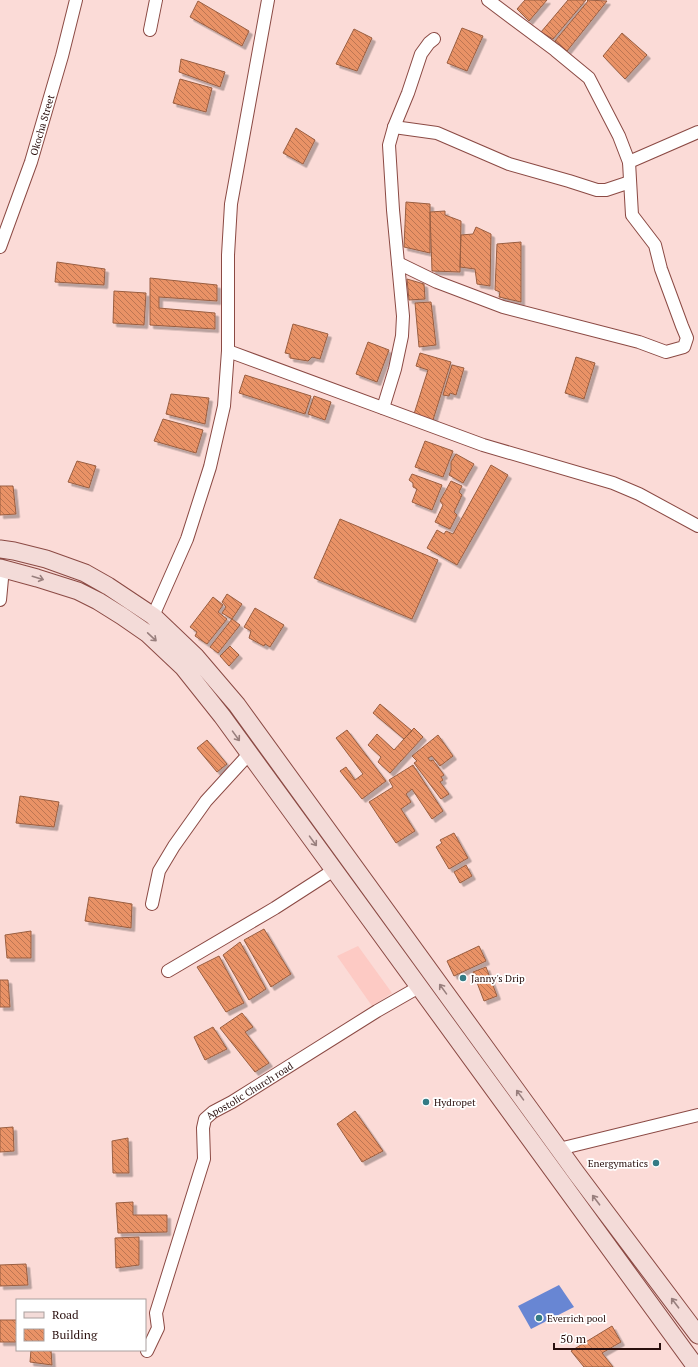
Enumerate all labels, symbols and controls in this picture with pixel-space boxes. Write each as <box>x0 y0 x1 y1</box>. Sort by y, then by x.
street label: Okocha Street <box>27 93 57 157</box>
one-way arrow <box>31 575 44 582</box>
one-way arrow <box>147 633 157 642</box>
one-way arrow <box>232 730 240 741</box>
one-way arrow <box>309 835 317 846</box>
place label: Janny's Drip <box>471 972 525 985</box>
marker: Janny's Drip <box>458 973 468 983</box>
one-way arrow <box>439 984 447 995</box>
street label: Apostolic Church road <box>203 1059 296 1122</box>
one-way arrow <box>515 1089 524 1100</box>
place label: Hydropet <box>434 1096 476 1109</box>
marker: Hydropet <box>421 1097 431 1107</box>
place label: Energymatics <box>588 1157 648 1170</box>
marker: Energymatics <box>651 1158 661 1168</box>
one-way arrow <box>592 1194 601 1205</box>
one-way arrow <box>670 1298 679 1309</box>
legend <box>16 1299 146 1351</box>
text: Road <box>52 1307 79 1322</box>
place label: Everrich pool <box>547 1312 606 1325</box>
marker: Everrich pool <box>534 1313 544 1323</box>
scale bar <box>554 1325 660 1351</box>
text: Building <box>52 1327 98 1342</box>
text: 50 m <box>560 1331 587 1346</box>

